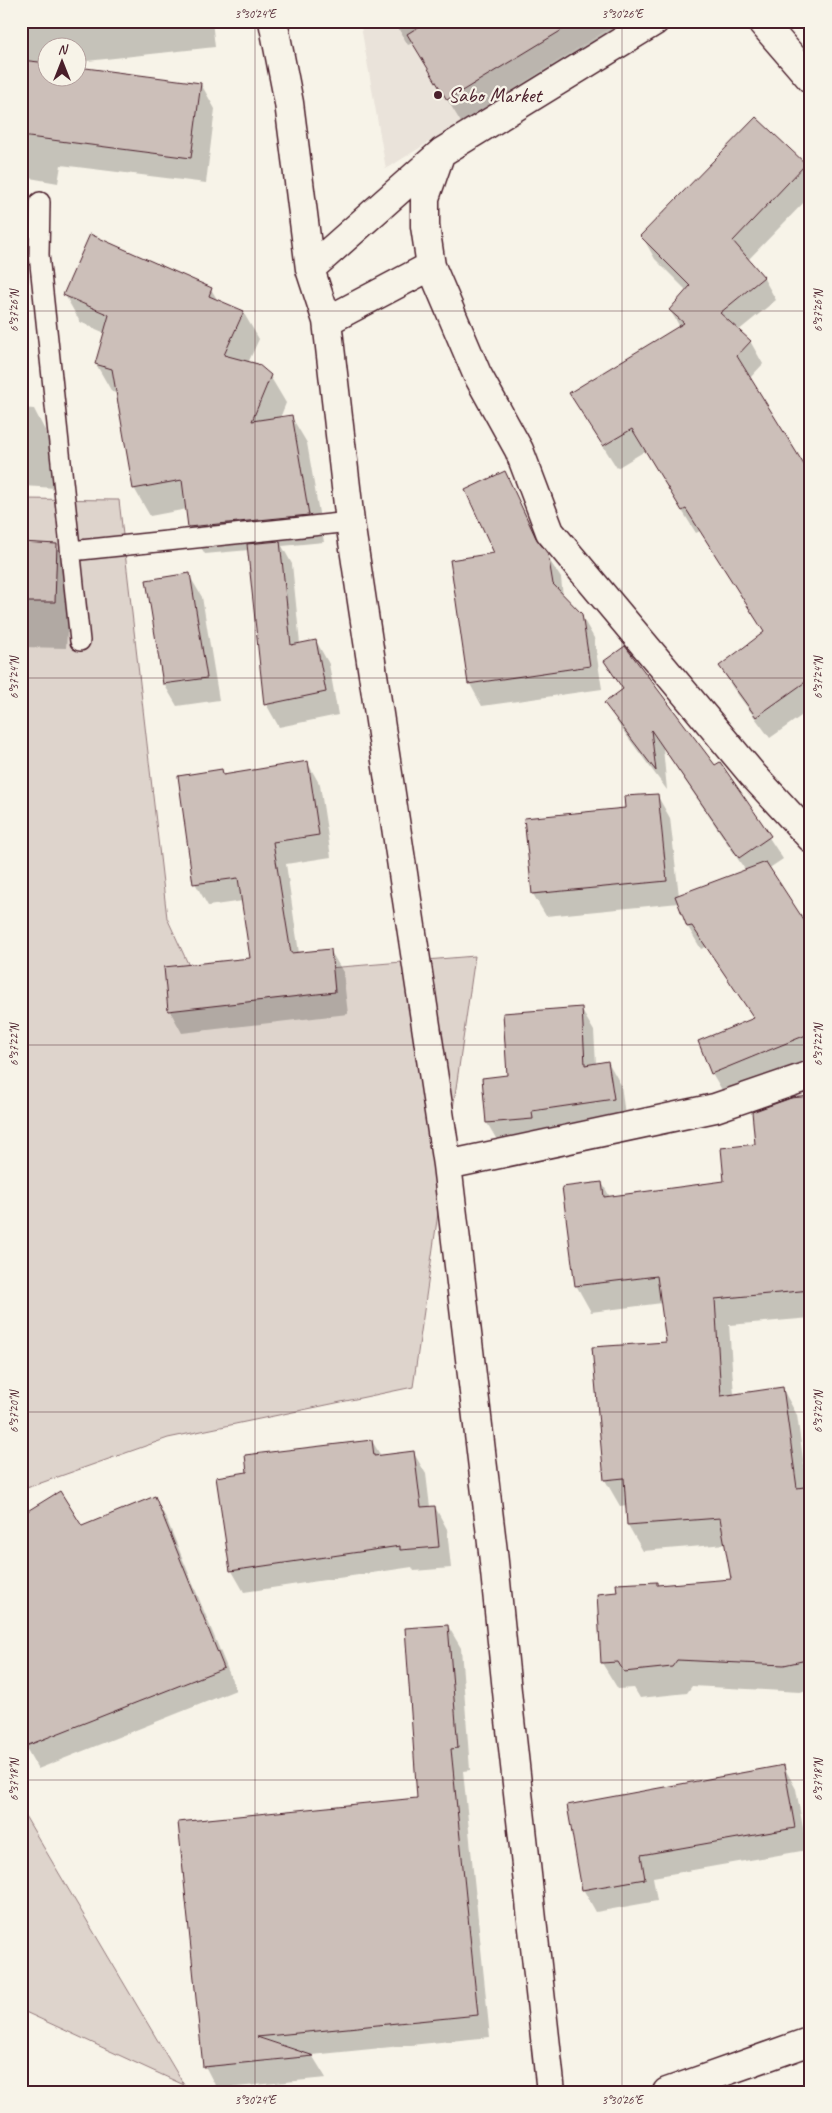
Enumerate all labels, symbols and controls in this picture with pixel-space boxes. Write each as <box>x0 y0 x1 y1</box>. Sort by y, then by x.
text: 3°30'24"E <box>235 6 277 22</box>
text: 3°30'26"E <box>602 6 644 22</box>
north arrow <box>38 38 88 88</box>
text: N <box>58 41 69 58</box>
place label: Sabo Market <box>448 82 544 108</box>
marker: Sabo Market <box>432 89 444 101</box>
text: 6°37'26"N <box>6 288 22 332</box>
text: 6°37'26"N <box>810 288 826 332</box>
text: 6°37'24"N <box>6 655 22 699</box>
text: 6°37'24"N <box>810 655 826 699</box>
text: 6°37'22"N <box>6 1022 22 1066</box>
text: 6°37'22"N <box>810 1022 826 1066</box>
text: 6°37'20"N <box>6 1389 22 1433</box>
text: 6°37'20"N <box>810 1389 826 1433</box>
text: 6°37'18"N <box>6 1757 22 1801</box>
text: 6°37'18"N <box>810 1757 826 1801</box>
text: 3°30'24"E <box>235 2092 277 2108</box>
text: 3°30'26"E <box>602 2092 644 2108</box>

